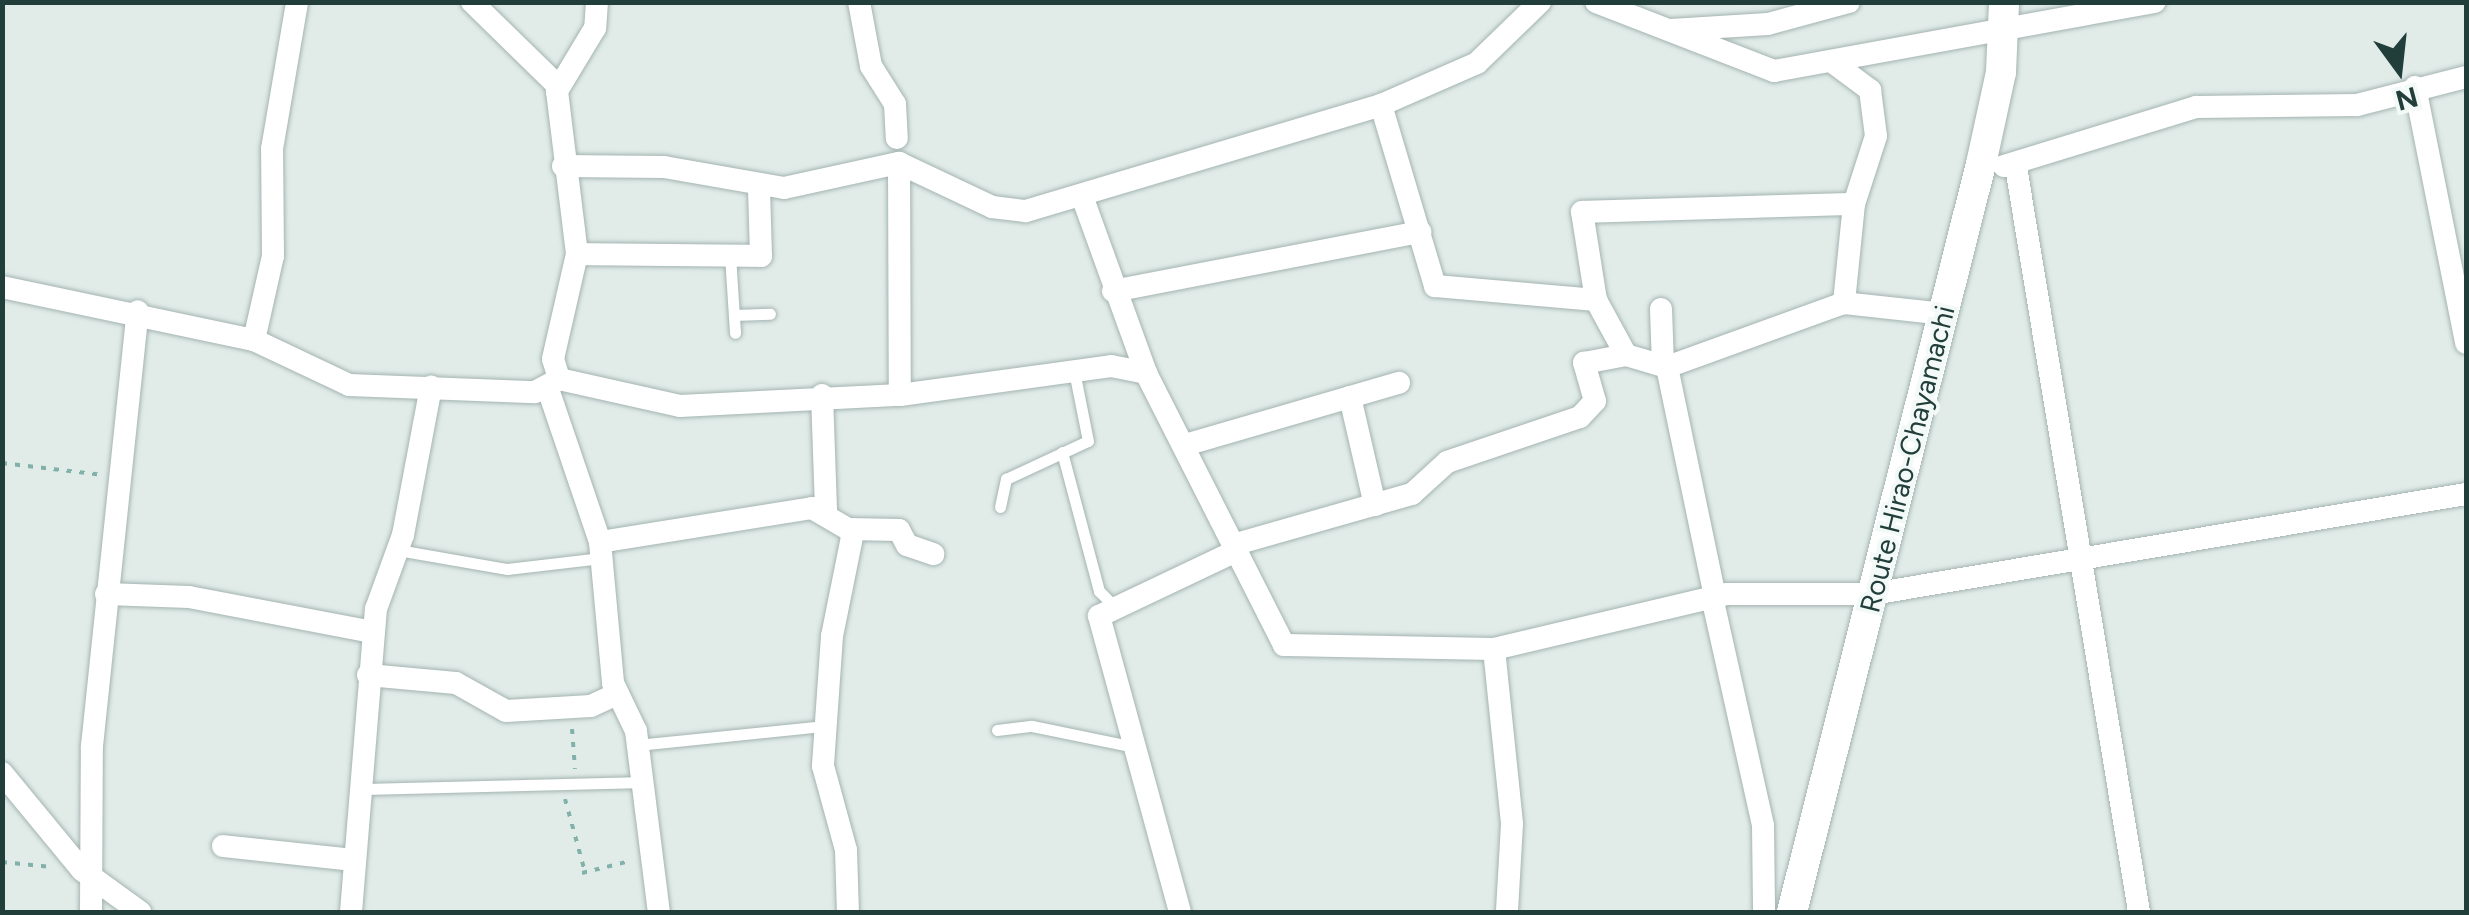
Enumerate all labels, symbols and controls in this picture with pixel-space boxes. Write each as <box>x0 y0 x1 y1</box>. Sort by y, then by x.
north arrow <box>2349 20 2449 120</box>
text: N <box>2392 80 2422 118</box>
street label: Route Hirao-Chayamachi <box>1853 302 1961 616</box>

